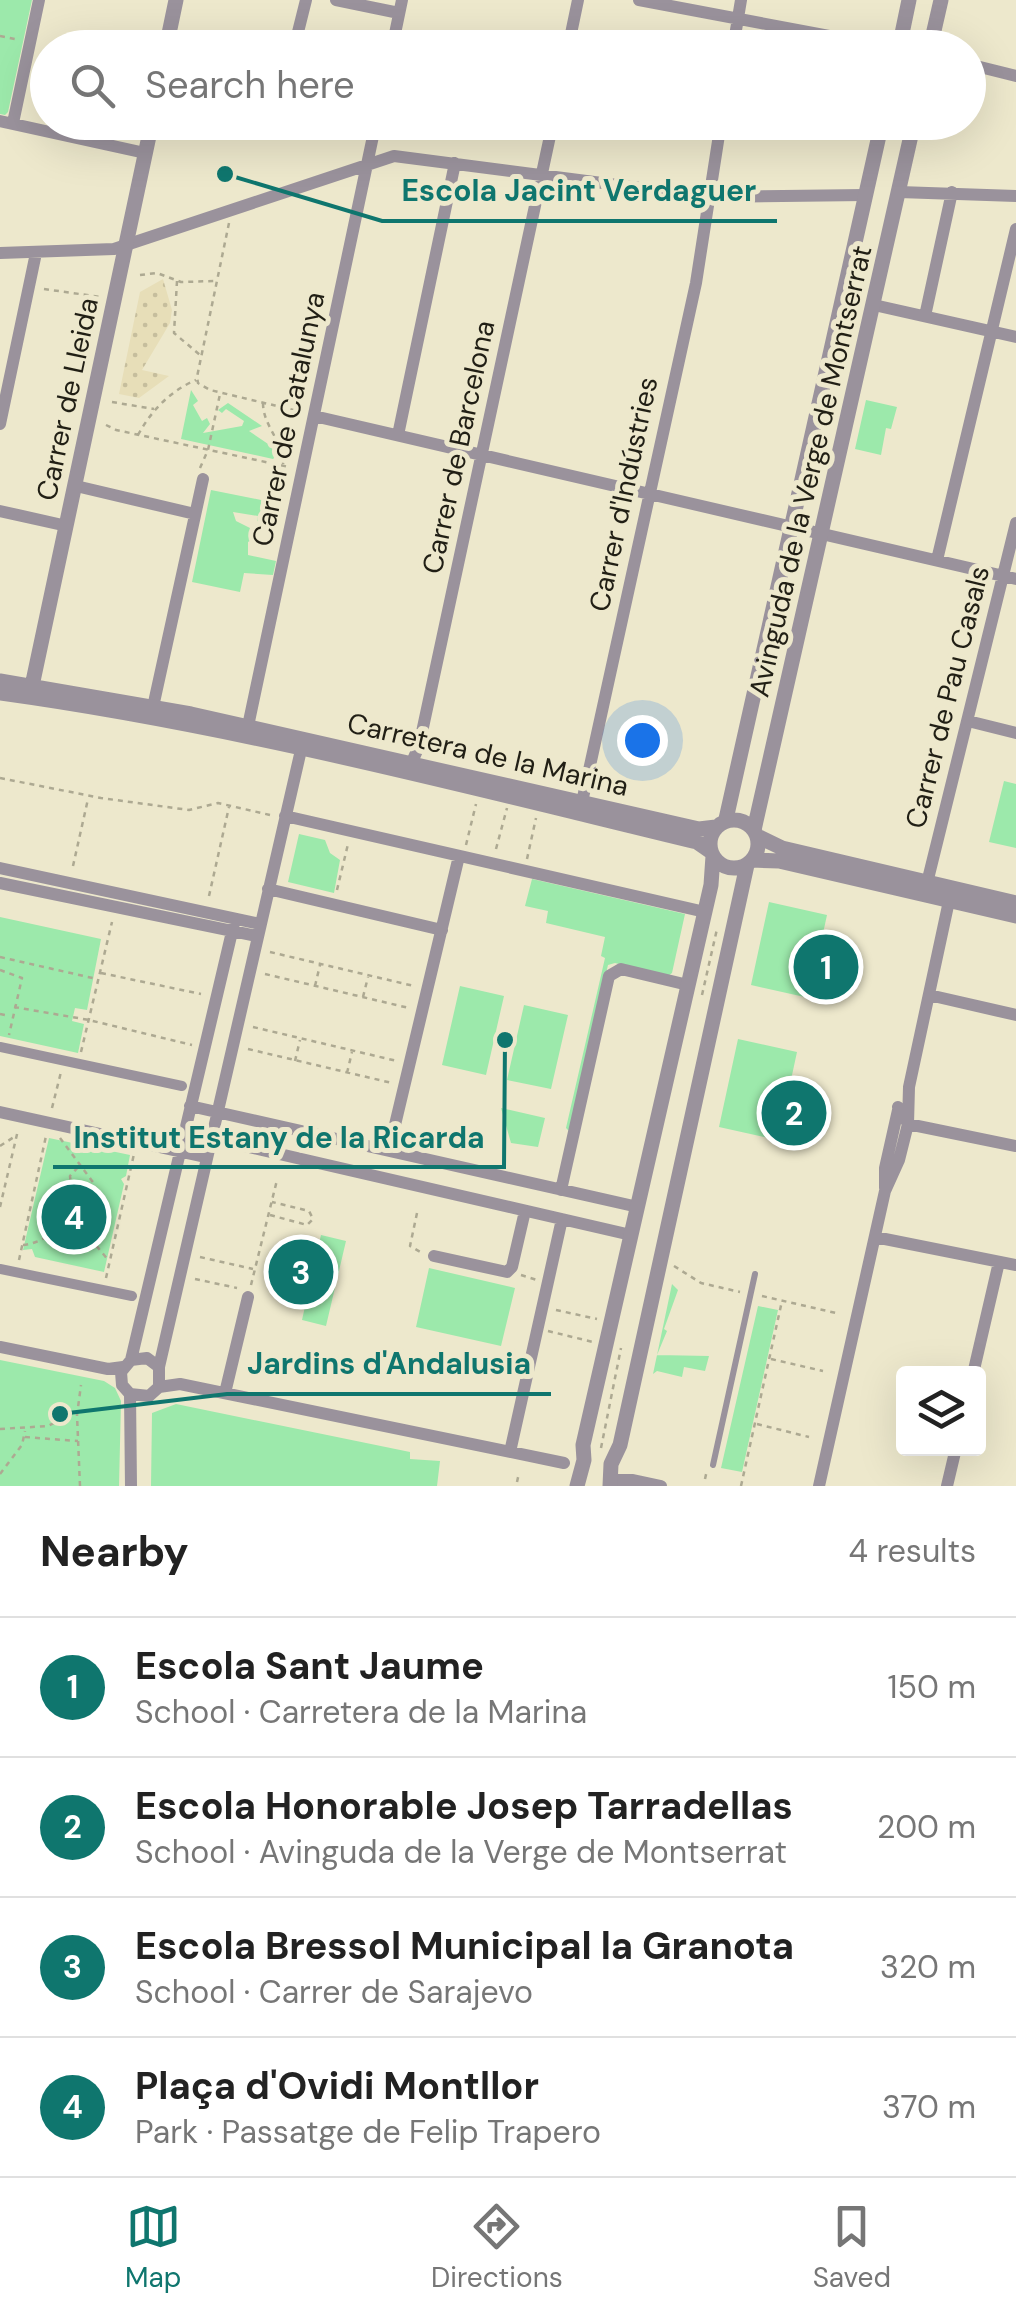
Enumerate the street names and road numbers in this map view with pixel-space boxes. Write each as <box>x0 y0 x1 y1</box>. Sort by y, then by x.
street label: Avinguda de la Verge de Montserrat <box>740 242 881 701</box>
street label: Carrer de Catalunya <box>243 289 334 550</box>
street label: Carrer de Lleida <box>28 294 107 504</box>
street label: Carrer de Barcelona <box>414 317 503 577</box>
street label: Carrer d'Indústries <box>581 373 666 615</box>
street label: Carrer de Pau Casals <box>897 562 998 832</box>
street label: Carretera de la Marina <box>344 704 632 805</box>

